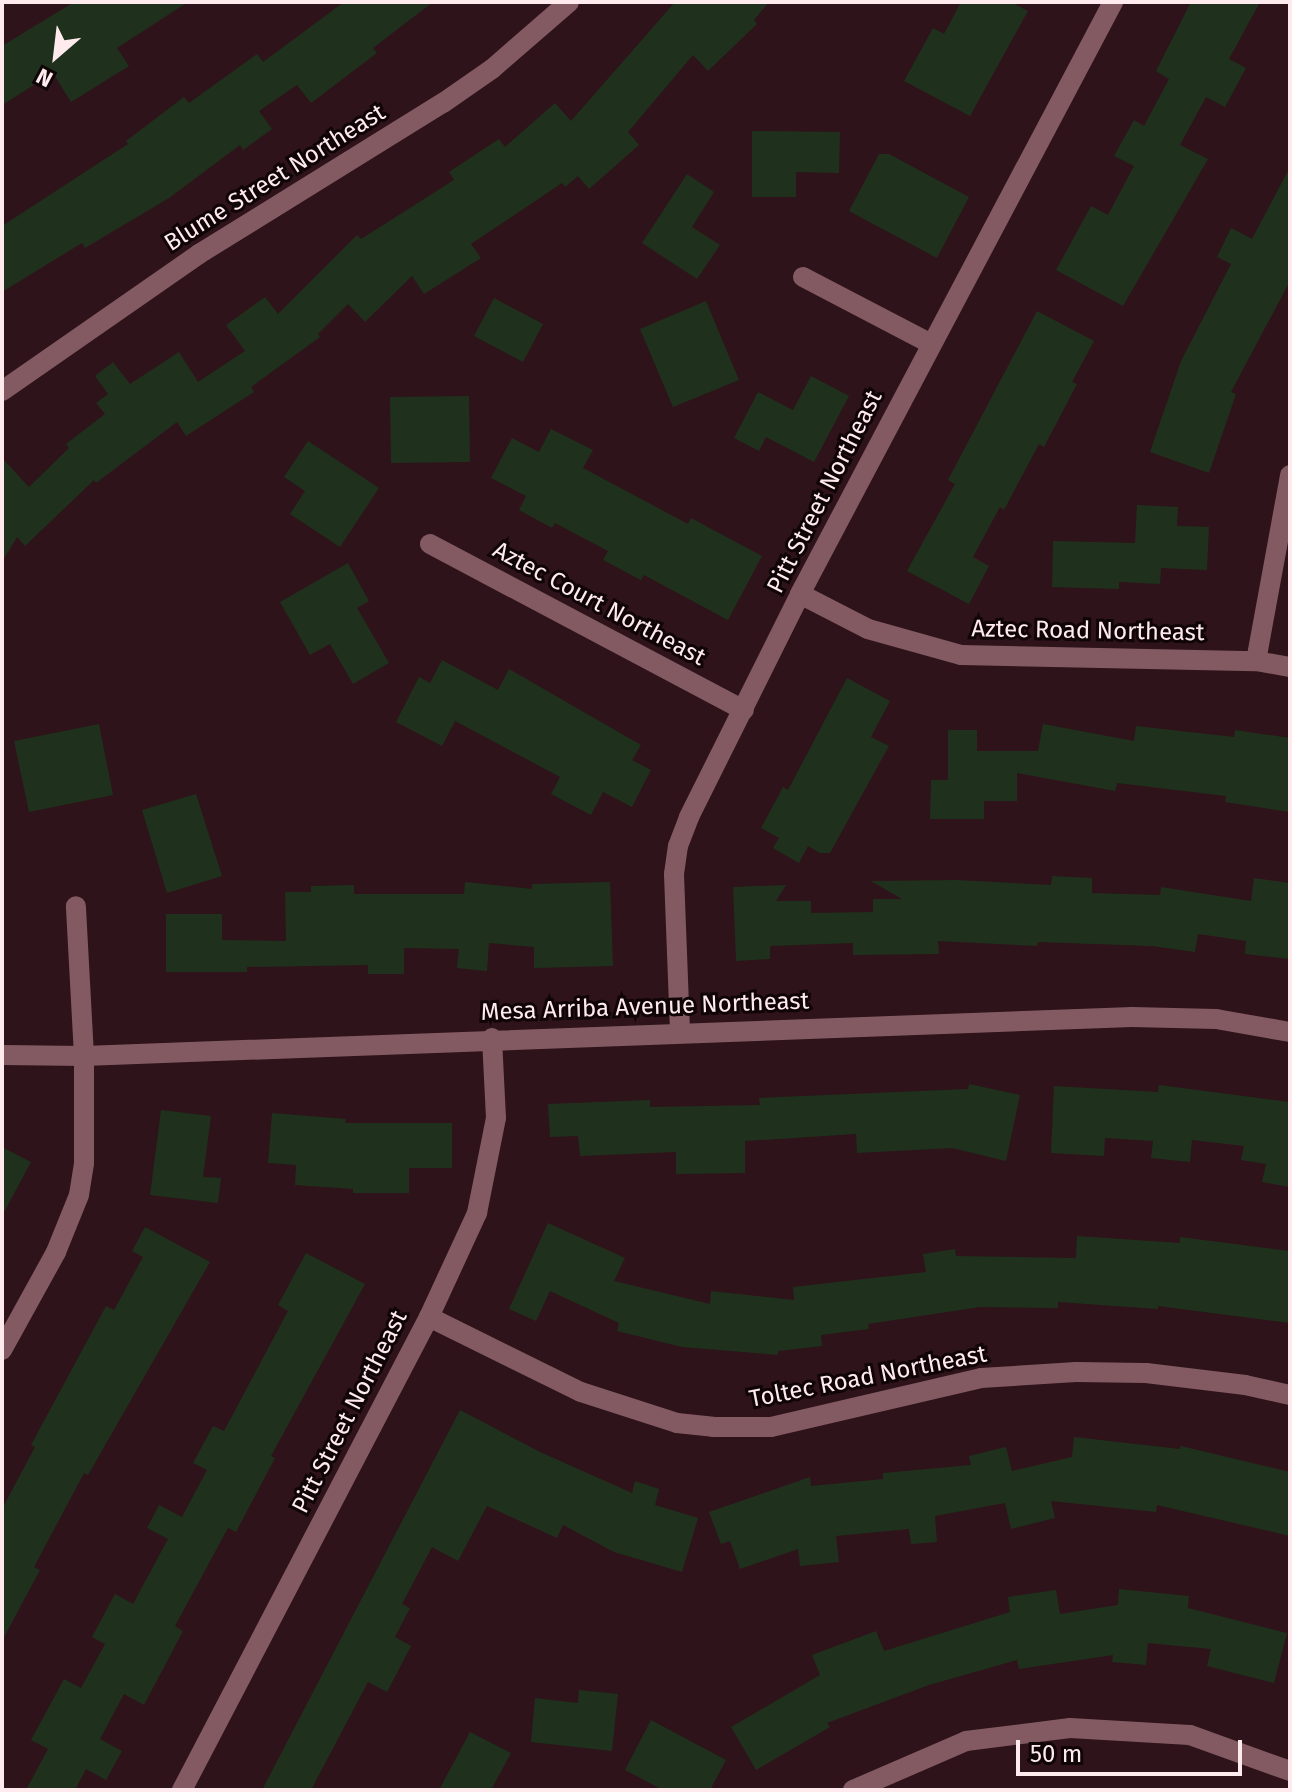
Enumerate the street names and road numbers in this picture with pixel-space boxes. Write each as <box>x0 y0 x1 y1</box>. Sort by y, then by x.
street label: Blume Street Northeast <box>159 98 391 258</box>
street label: Pitt Street Northeast <box>761 386 889 598</box>
street label: Aztec Court Northeast <box>488 536 710 672</box>
street label: Aztec Road Northeast <box>971 615 1205 647</box>
street label: Mesa Arriba Avenue Northeast <box>480 987 810 1027</box>
street label: Pitt Street Northeast <box>286 1306 414 1518</box>
street label: Toltec Road Northeast <box>747 1340 989 1414</box>

